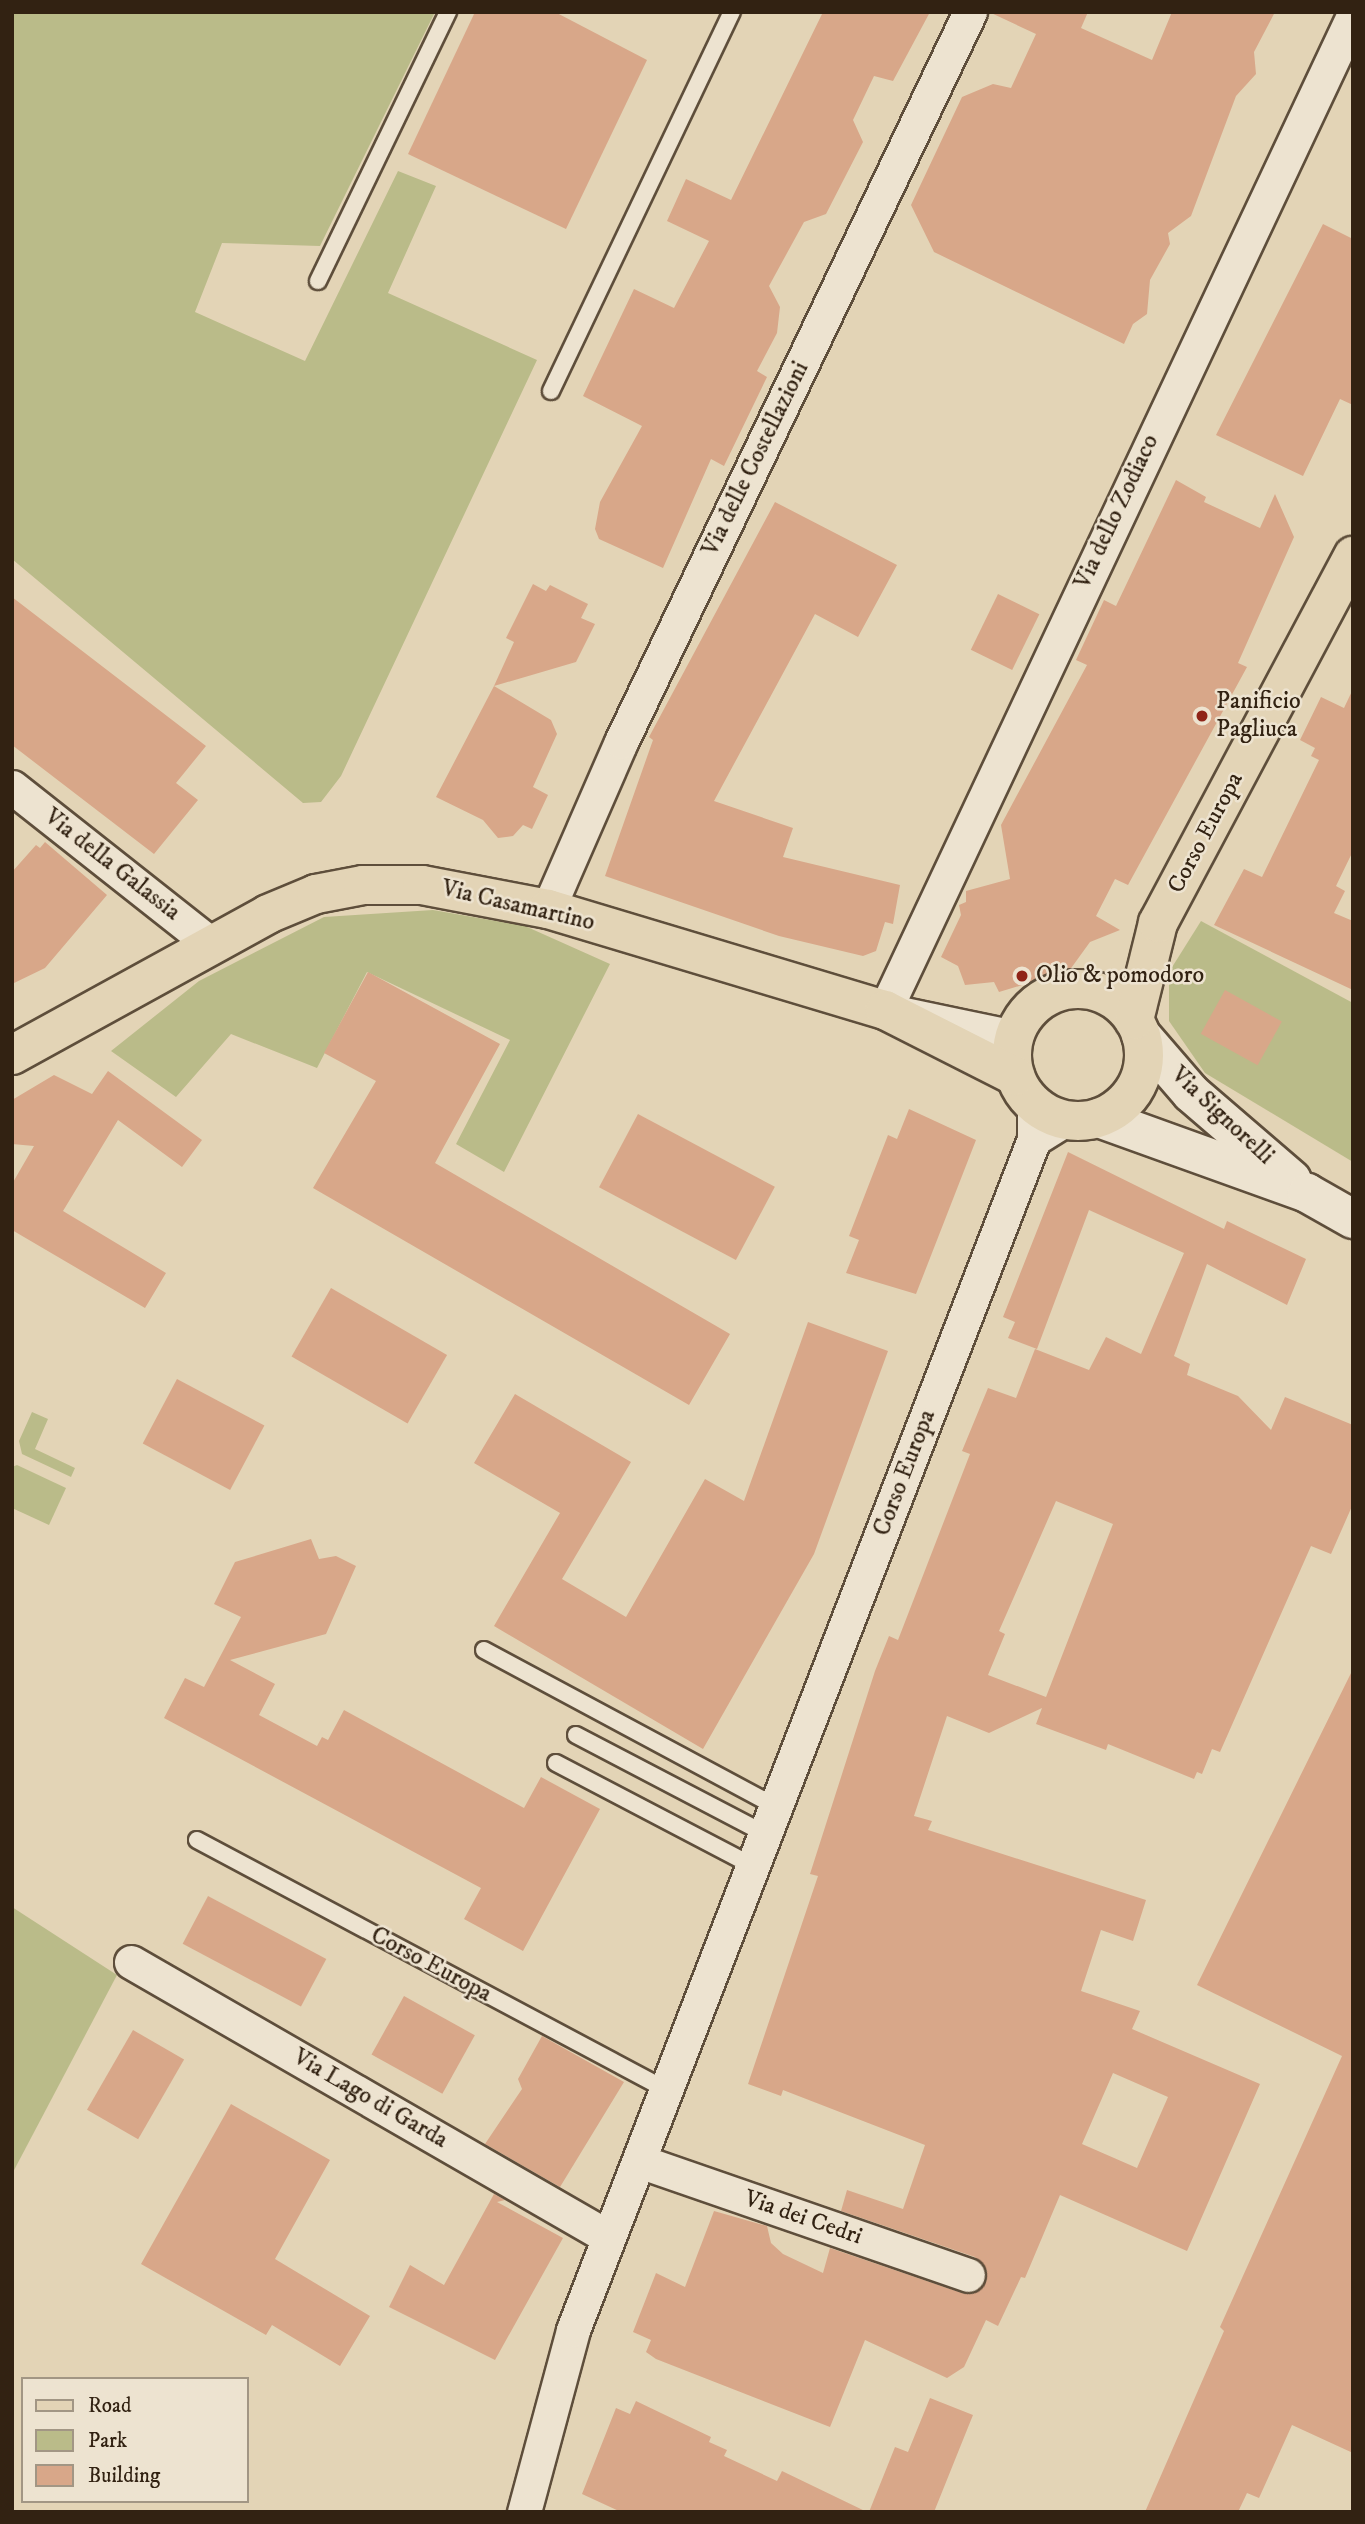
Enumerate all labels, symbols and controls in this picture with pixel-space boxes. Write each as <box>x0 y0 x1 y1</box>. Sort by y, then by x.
street label: Via delle Costellazioni <box>696 357 816 561</box>
street label: Via dello Zodiaco <box>1069 430 1165 594</box>
place label: Panificio Pagliuca <box>1216 688 1301 744</box>
marker: Panificio Pagliuca <box>1194 708 1210 724</box>
street label: Corso Europa <box>1162 768 1250 898</box>
street label: Via della Galassia <box>38 803 186 927</box>
street label: Via Casamartino <box>439 874 597 938</box>
place label: Olio & pomodoro <box>1036 962 1204 990</box>
marker: Olio & pomodoro <box>1014 968 1030 984</box>
street label: Via Signorelli <box>1164 1061 1280 1171</box>
street label: Corso Europa <box>868 1406 942 1540</box>
street label: Corso Europa <box>366 1921 496 2009</box>
street label: Via Lago di Garda <box>288 2043 452 2155</box>
street label: Via dei Cedri <box>740 2184 866 2252</box>
legend <box>21 2377 248 2503</box>
text: Road <box>88 2393 132 2419</box>
text: Park <box>88 2428 127 2454</box>
text: Building <box>88 2463 160 2489</box>

